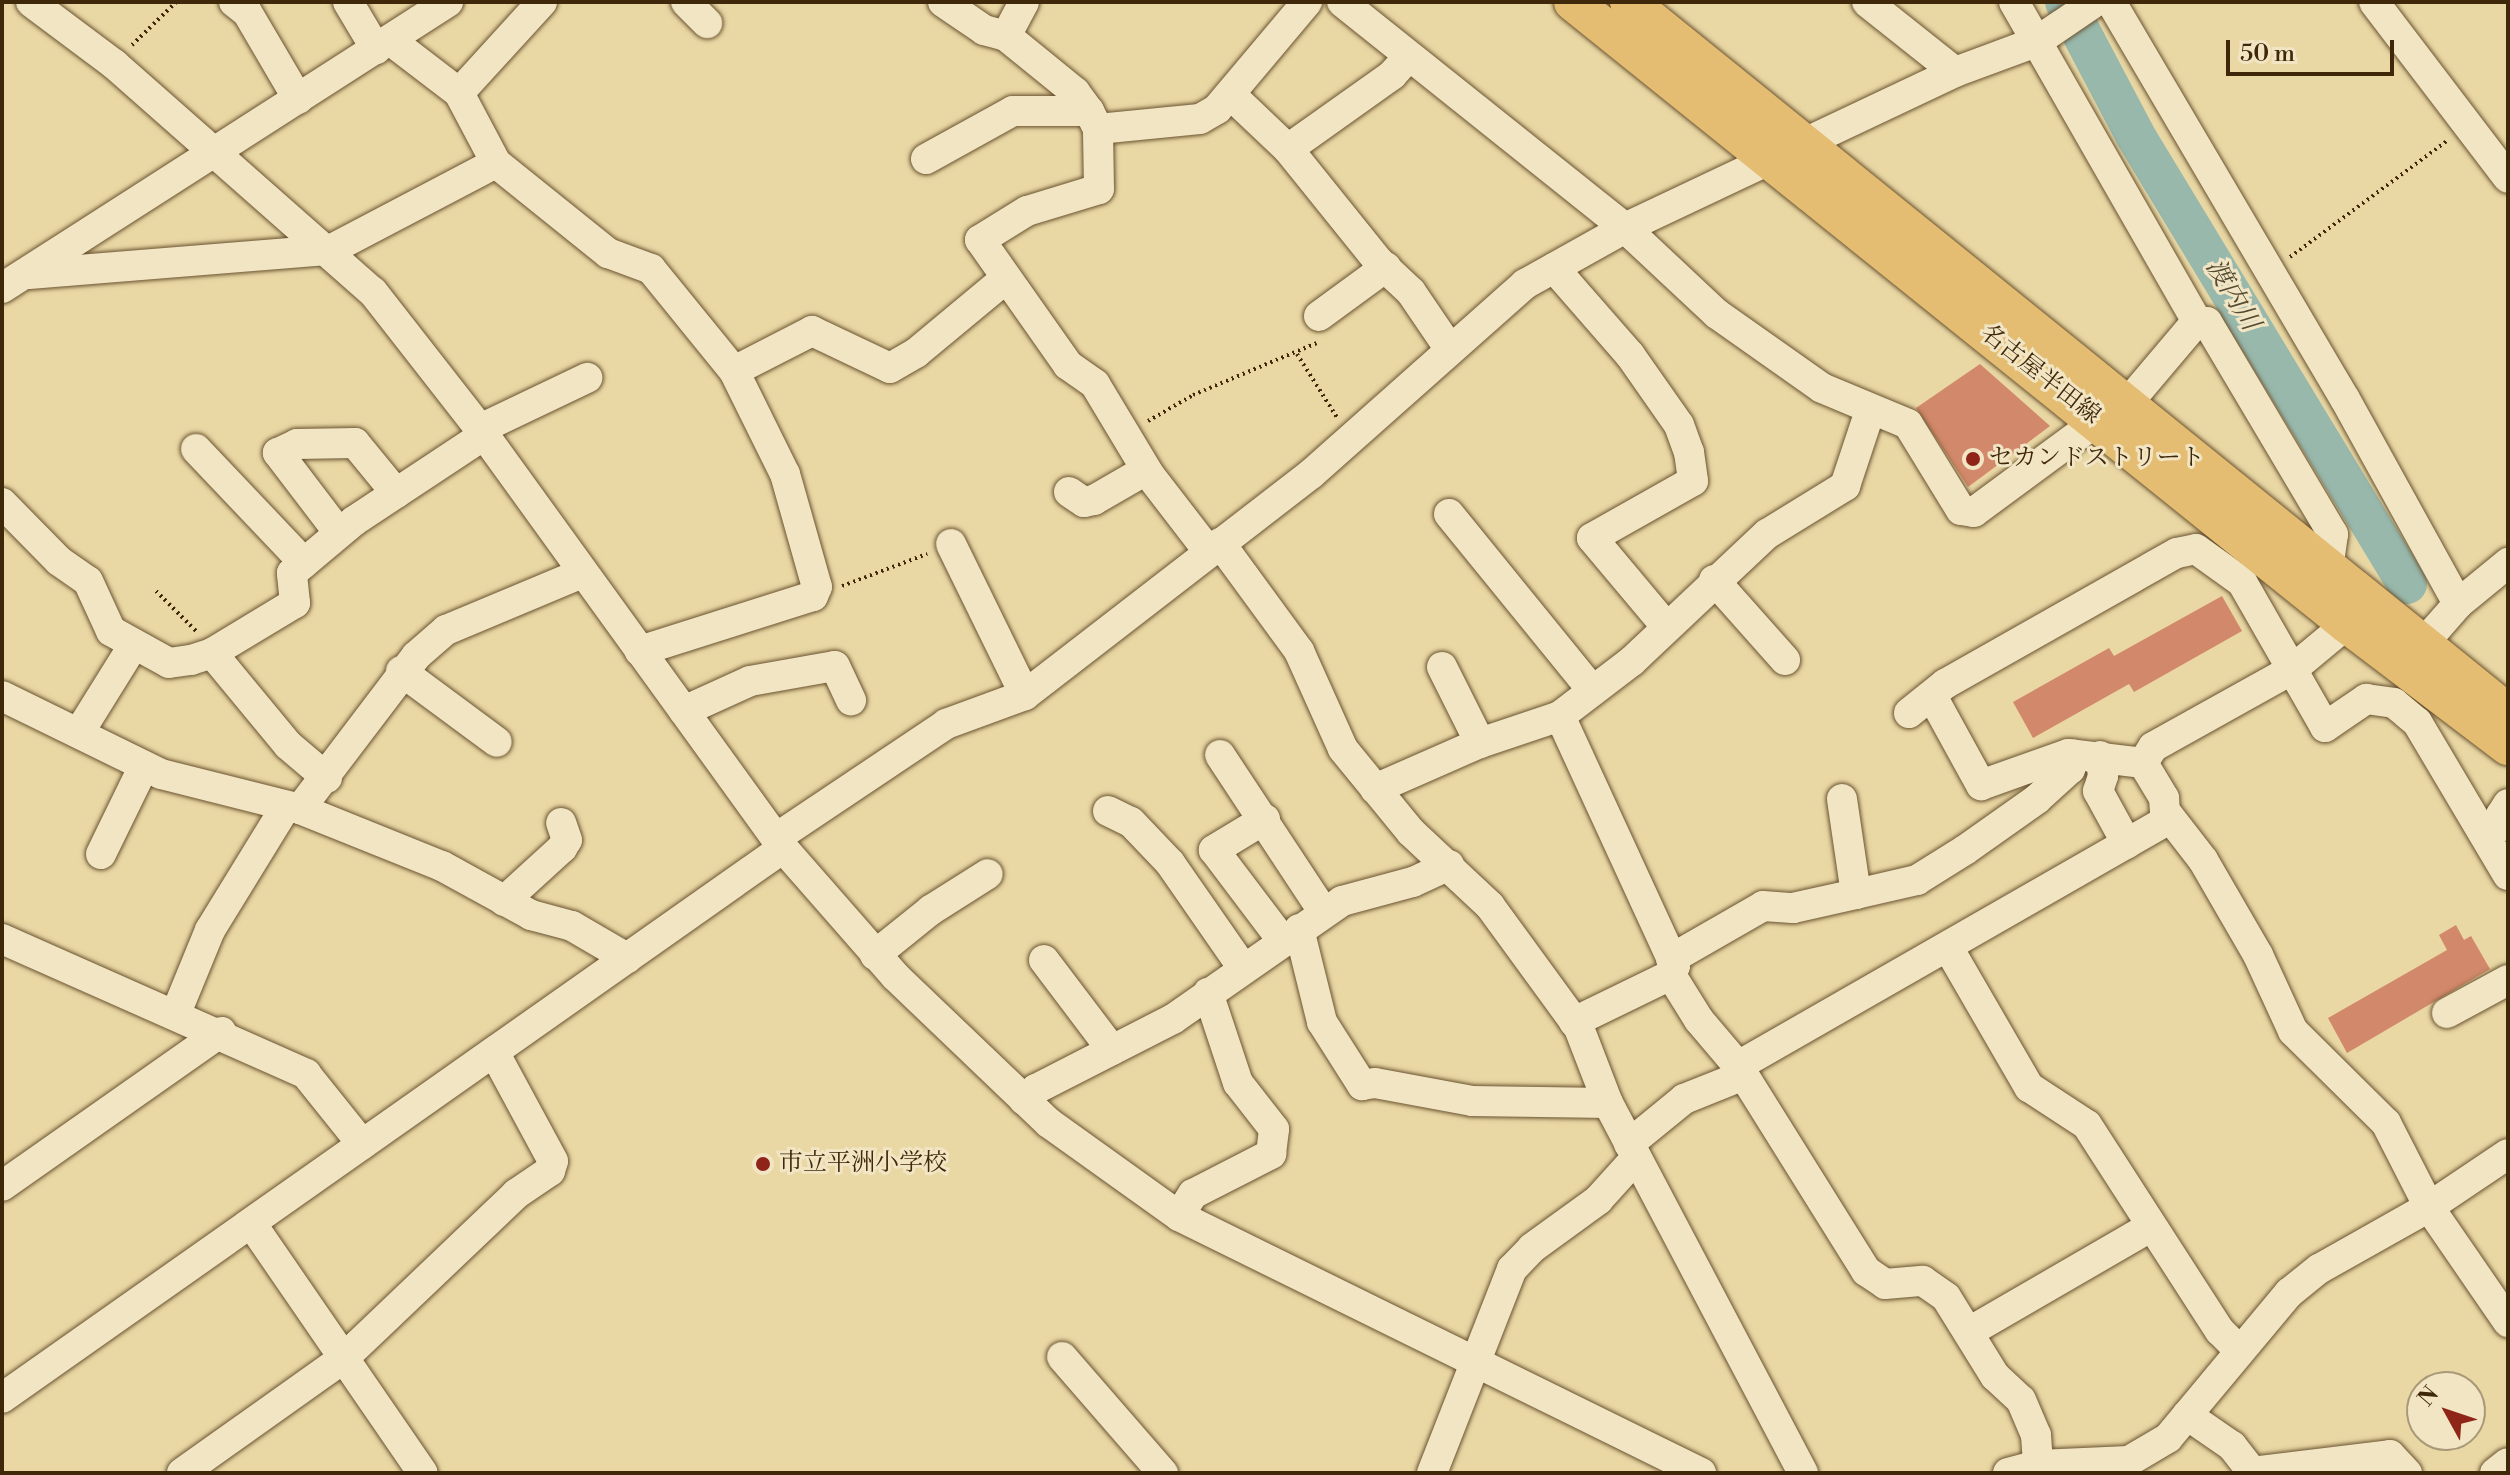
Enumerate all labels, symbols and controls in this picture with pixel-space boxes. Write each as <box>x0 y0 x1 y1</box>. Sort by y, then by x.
scale bar <box>2230 24 2398 74</box>
text: 50 m <box>2240 39 2295 69</box>
water label: 渡内川 <box>2199 254 2265 336</box>
street label: 名古屋半田線 <box>1974 319 2106 431</box>
place label: セカンドストリート <box>1989 445 2205 473</box>
marker: セカンドストリート <box>1964 450 1982 468</box>
place label: 市立平洲小学校 <box>779 1150 947 1178</box>
marker: 市立平洲小学校 <box>754 1155 772 1173</box>
north arrow <box>2406 1371 2486 1451</box>
text: N <box>2413 1381 2445 1412</box>

